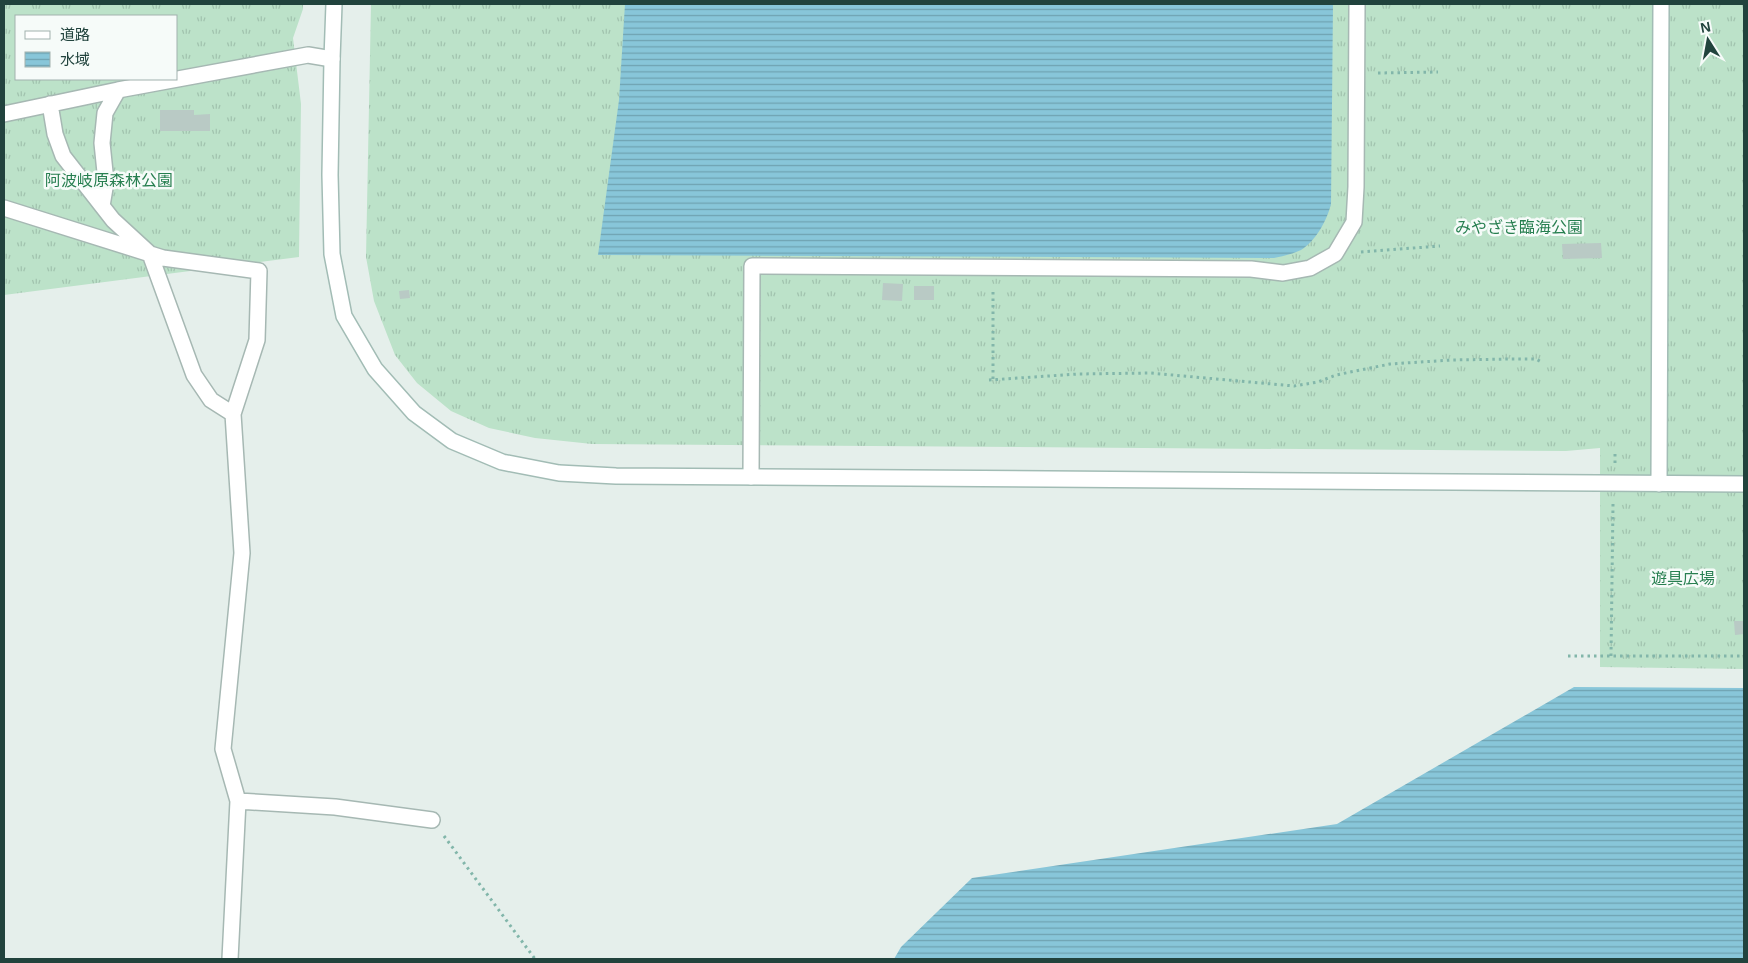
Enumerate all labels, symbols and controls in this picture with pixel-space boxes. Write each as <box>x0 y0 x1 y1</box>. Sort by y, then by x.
legend <box>15 15 178 80</box>
north arrow <box>1683 15 1733 65</box>
text: N <box>1699 18 1712 36</box>
text: 道路 <box>60 26 90 43</box>
text: 水域 <box>60 51 90 68</box>
park label: 阿波岐原森林公園 <box>45 172 173 189</box>
park label: みやざき臨海公園 <box>1455 219 1583 236</box>
park label: 遊具広場 <box>1651 570 1715 587</box>

